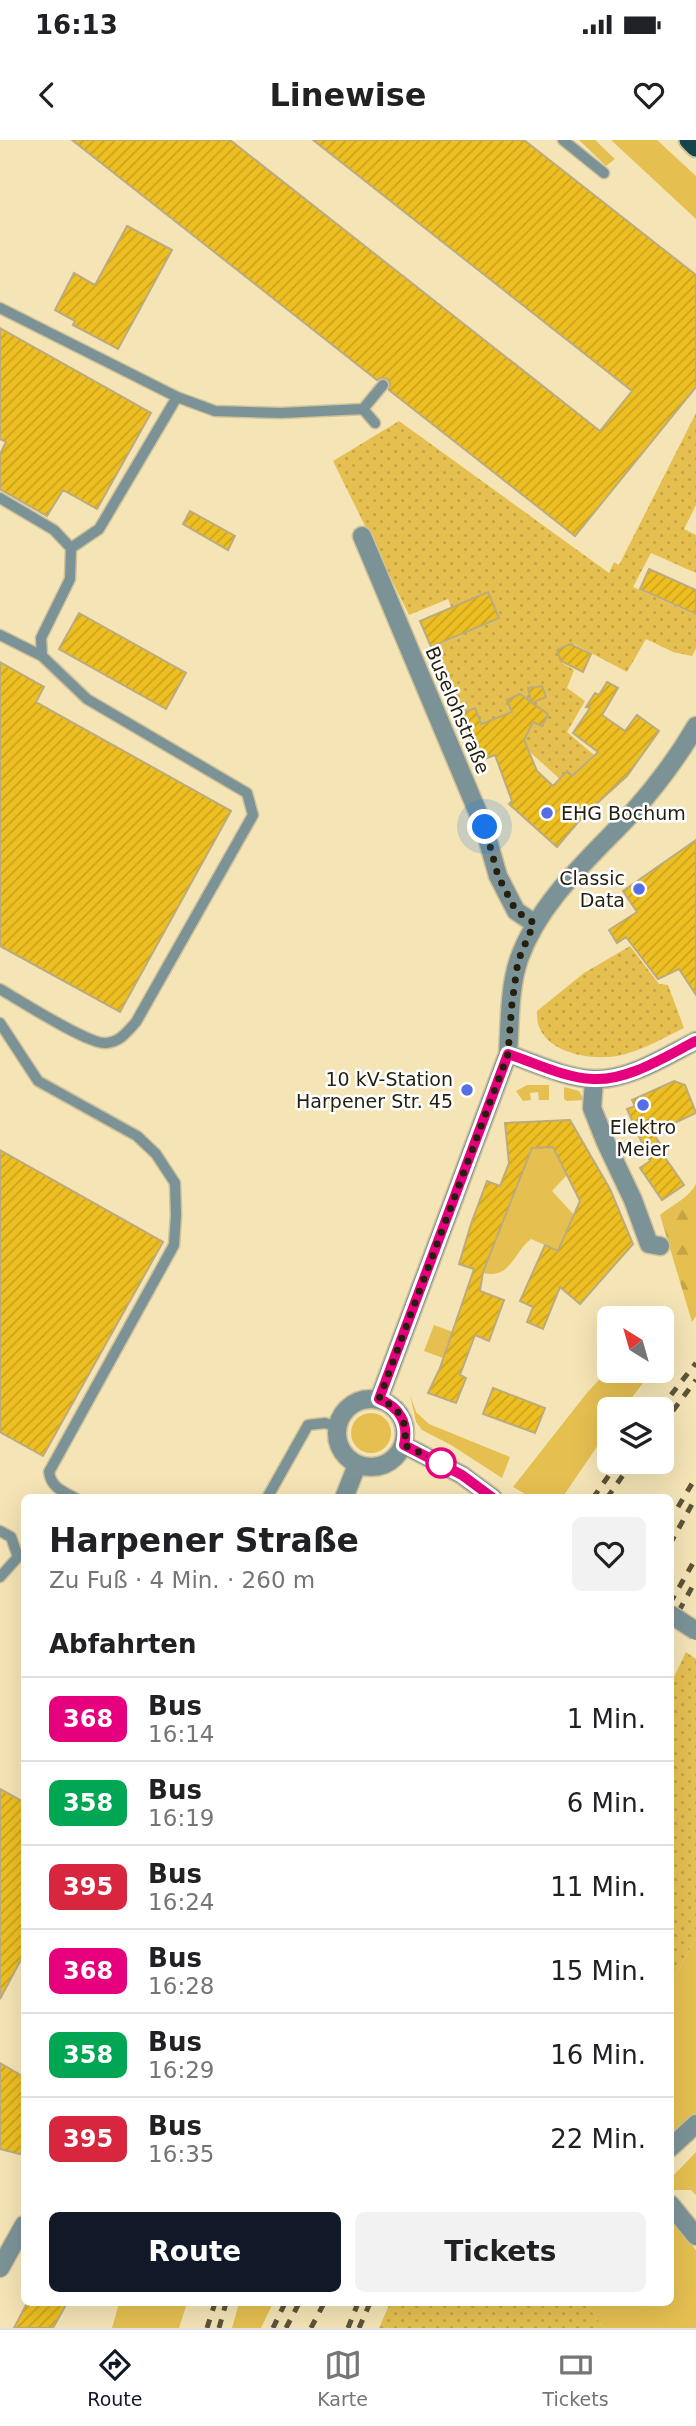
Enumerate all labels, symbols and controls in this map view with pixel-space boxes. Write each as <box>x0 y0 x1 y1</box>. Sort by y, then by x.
text: 16:13 <box>35 10 118 40</box>
icon: back <box>28 76 66 114</box>
text: Linewise <box>269 76 427 114</box>
icon: heart <box>630 76 668 114</box>
street label: Buselohstraße <box>421 643 495 777</box>
place label: EHG Bochum <box>561 802 686 824</box>
marker: EHG Bochum <box>539 805 555 821</box>
your location <box>467 809 502 844</box>
place label: Classic Data <box>559 867 625 911</box>
marker: Classic Data <box>631 881 647 897</box>
place label: 10 kV-Station Harpener Str. 45 <box>296 1068 453 1112</box>
marker: 10 kV-Station Harpener Str. 45 <box>459 1082 475 1098</box>
marker: Elektro Meier <box>635 1097 651 1113</box>
place label: Elektro Meier <box>610 1116 676 1160</box>
north arrow <box>597 1306 674 1382</box>
map controls <box>597 1306 674 1474</box>
button: layers <box>597 1397 674 1474</box>
unlabelled marker <box>426 1448 456 1478</box>
button: heart <box>572 1517 646 1591</box>
text: Harpener Straße <box>49 1521 359 1560</box>
text: Zu Fuß · 4 Min. · 260 m <box>49 1567 315 1593</box>
text: Abfahrten <box>49 1629 197 1659</box>
text: Bus <box>148 1691 202 1721</box>
text: 1 Min. <box>567 1704 646 1734</box>
text: 368 <box>63 1705 113 1733</box>
text: 16:14 <box>148 1721 214 1747</box>
text: Bus <box>148 1775 202 1805</box>
text: 6 Min. <box>567 1788 646 1818</box>
text: 358 <box>63 1789 113 1817</box>
text: 16:19 <box>148 1805 214 1831</box>
text: Bus <box>148 1859 202 1889</box>
text: 11 Min. <box>550 1872 646 1902</box>
text: 395 <box>63 1873 113 1901</box>
text: 16:24 <box>148 1889 214 1915</box>
text: Bus <box>148 1943 202 1973</box>
text: 15 Min. <box>550 1956 646 1986</box>
text: 368 <box>63 1957 113 1985</box>
text: 16:28 <box>148 1973 214 1999</box>
text: Bus <box>148 2027 202 2057</box>
text: 16 Min. <box>550 2040 646 2070</box>
text: 358 <box>63 2041 113 2069</box>
text: 16:29 <box>148 2057 214 2083</box>
text: Bus <box>148 2111 202 2141</box>
text: 22 Min. <box>550 2124 646 2154</box>
text: 395 <box>63 2125 113 2153</box>
text: 16:35 <box>148 2141 214 2167</box>
button: Route <box>49 2212 341 2292</box>
button: Tickets <box>355 2212 646 2292</box>
tab: Route <box>87 2346 142 2410</box>
tab: Karte <box>317 2346 368 2410</box>
tab: Tickets <box>543 2346 609 2410</box>

